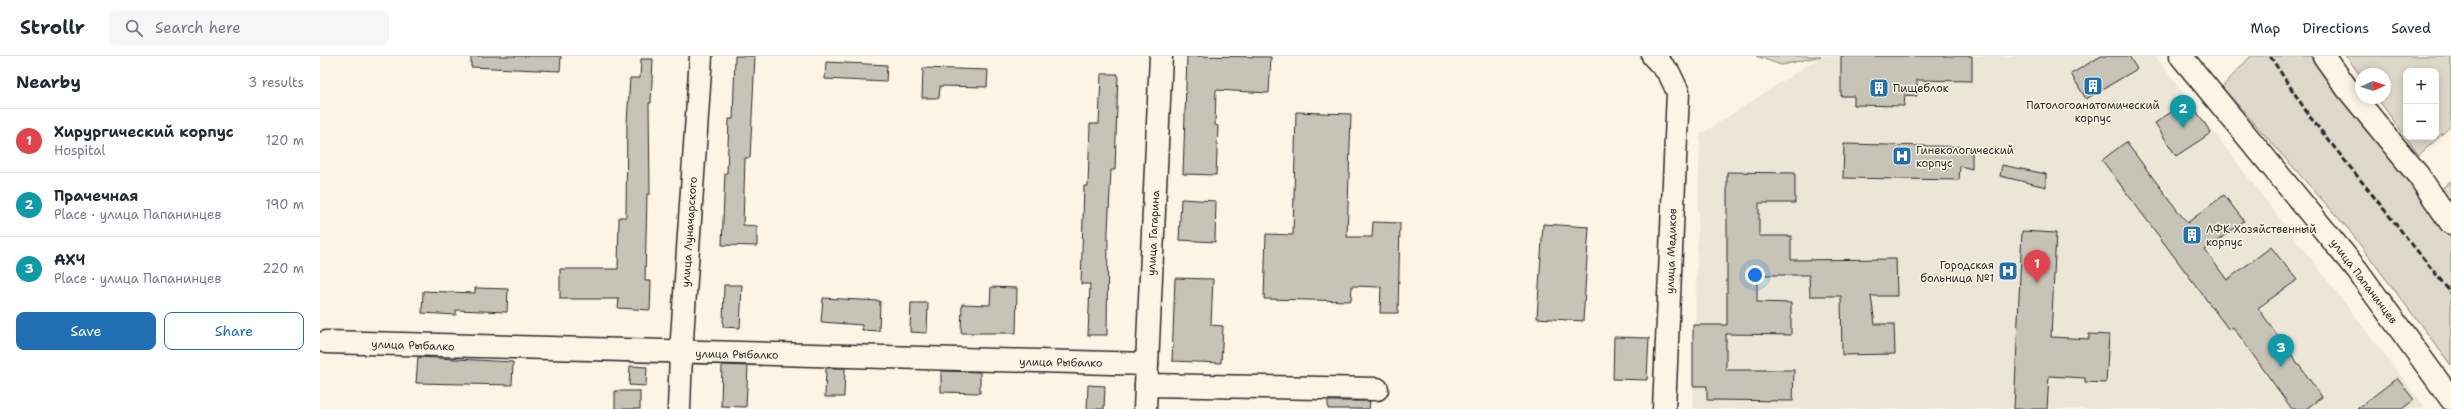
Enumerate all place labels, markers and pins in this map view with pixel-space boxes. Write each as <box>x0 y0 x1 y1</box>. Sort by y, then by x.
building icon: Патологоанатомический корпус <box>2082 75 2104 97</box>
building icon: Пищеблок <box>1868 77 1890 99</box>
place label: Пищеблок <box>1893 81 1949 96</box>
pin: 2 <box>2170 95 2196 128</box>
place label: Патологоанатомический корпус <box>2026 98 2160 126</box>
place label: Гинекологический корпус <box>1916 143 2014 171</box>
hospital icon: Гинекологический корпус <box>1891 145 1913 167</box>
place label: ЛФК Хозяйственный корпус <box>2206 222 2316 250</box>
building icon: ЛФК Хозяйственный корпус <box>2181 224 2203 246</box>
pin: 1 <box>2024 250 2050 283</box>
place label: Городская больница №1 <box>1920 258 1994 286</box>
hospital icon: Городская больница №1 <box>1997 260 2019 282</box>
pin: 3 <box>2268 334 2294 367</box>

